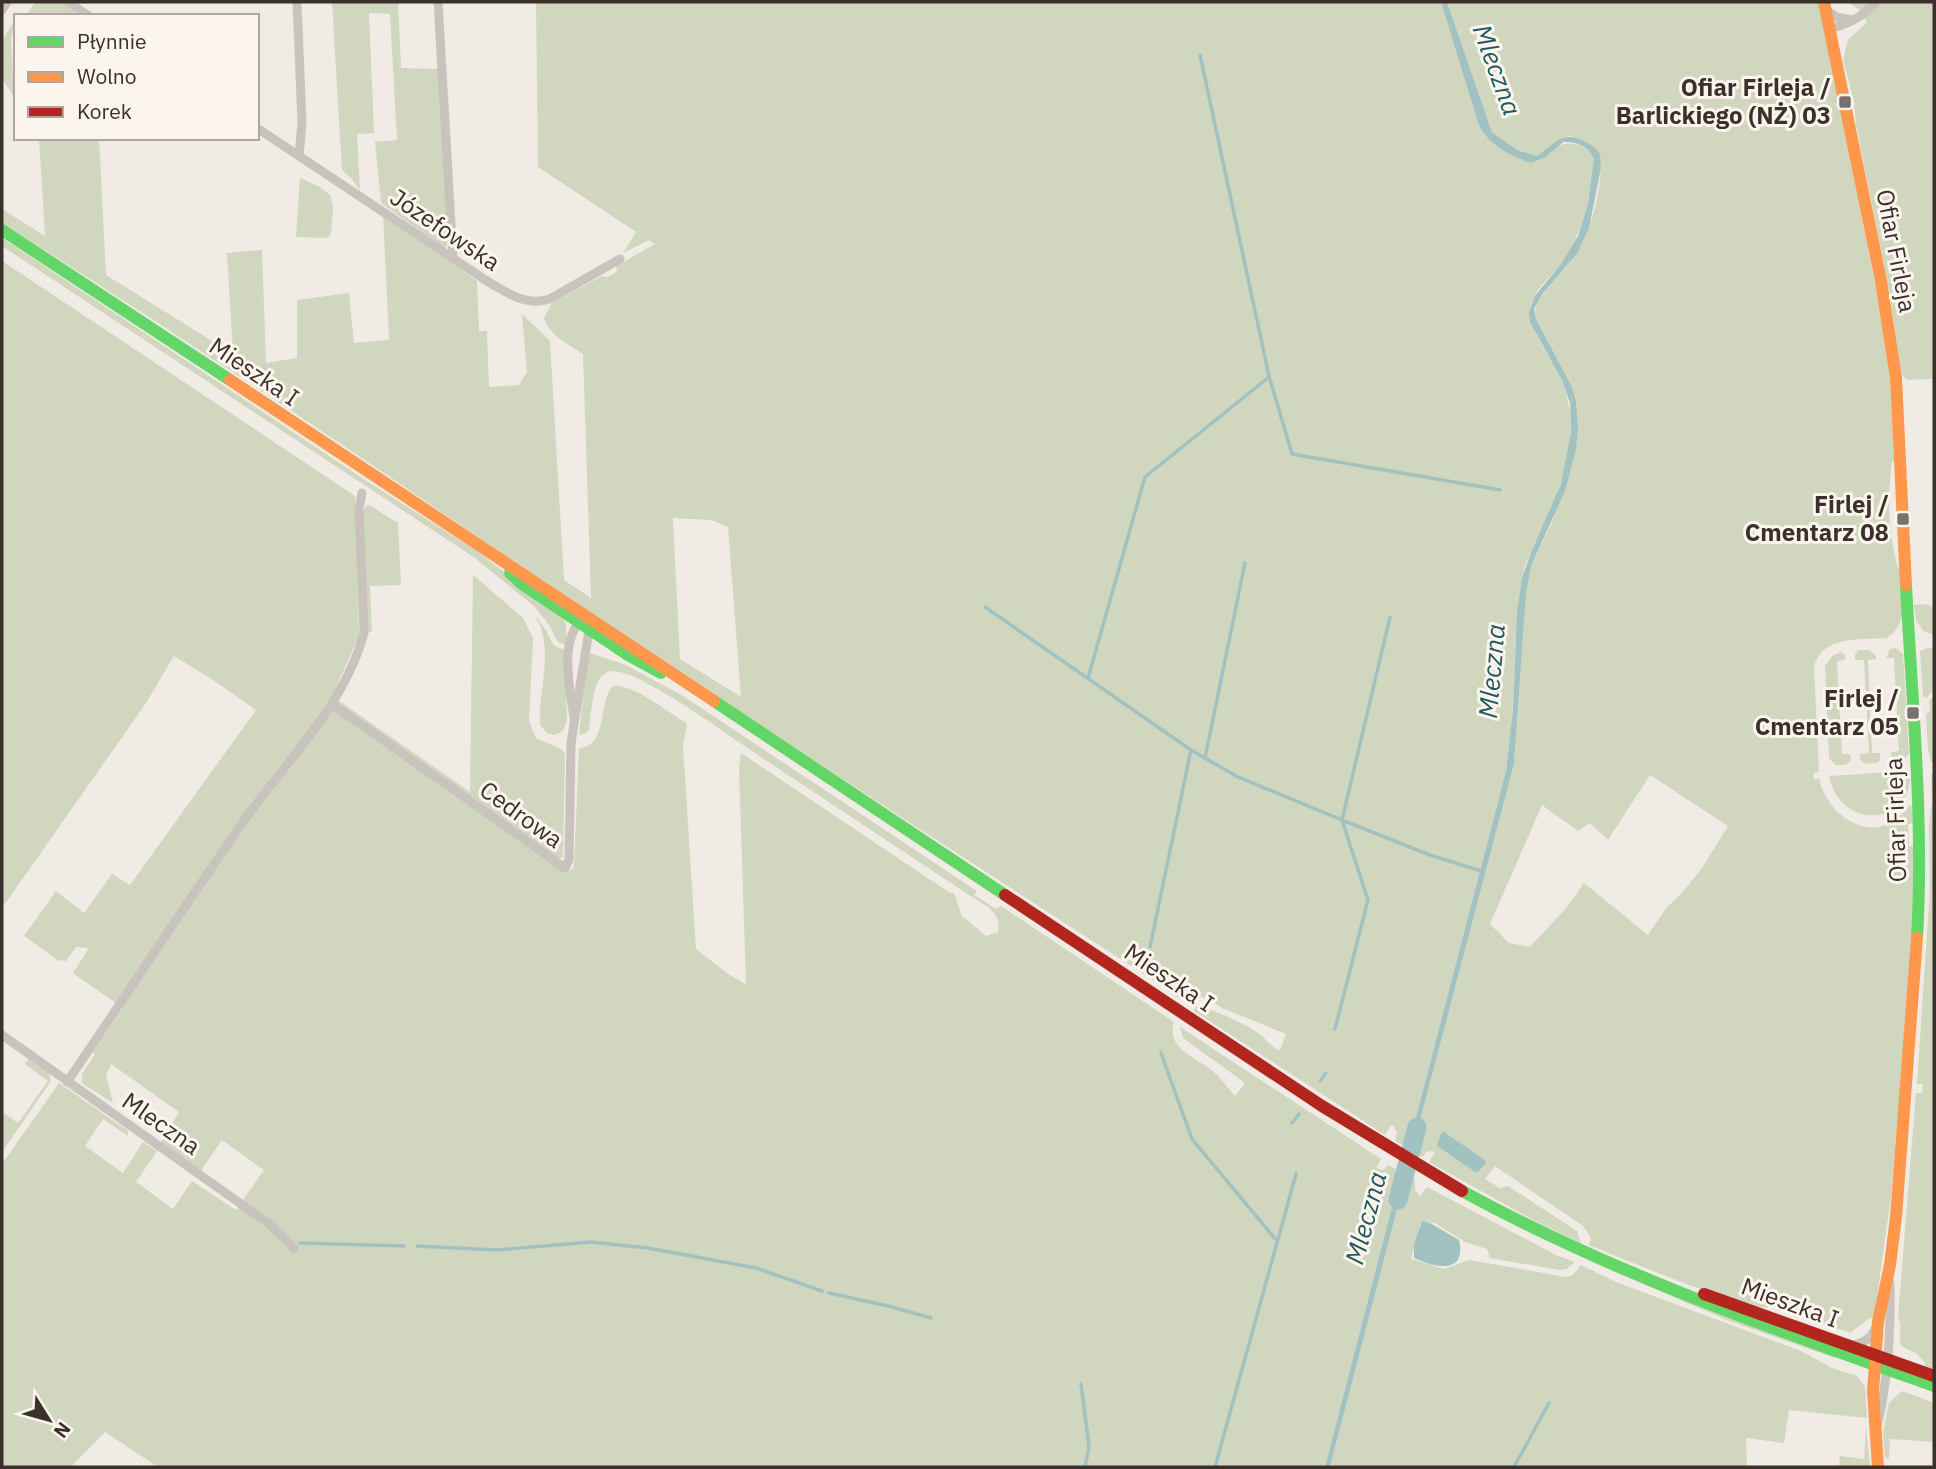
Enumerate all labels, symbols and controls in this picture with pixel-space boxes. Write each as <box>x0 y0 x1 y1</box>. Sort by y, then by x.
legend <box>14 14 259 140</box>
water label: Mleczna <box>1466 19 1530 120</box>
text: Płynnie <box>77 27 146 55</box>
text: Wolno <box>77 62 137 90</box>
place label: Ofiar Firleja / Barlickiego (NŻ) 03 <box>1616 71 1831 131</box>
marker: Ofiar Firleja / Barlickiego (NŻ) 03 <box>1837 94 1853 110</box>
text: Korek <box>77 97 132 125</box>
street label: Józefowska <box>384 181 507 278</box>
street label: Ofiar Firleja <box>1869 187 1925 315</box>
street label: Mieszka I <box>203 329 306 413</box>
place label: Firlej / Cmentarz 08 <box>1745 488 1889 548</box>
marker: Firlej / Cmentarz 08 <box>1895 511 1911 527</box>
water label: Mleczna <box>1470 622 1512 720</box>
place label: Firlej / Cmentarz 05 <box>1755 682 1899 742</box>
marker: Firlej / Cmentarz 05 <box>1905 705 1921 721</box>
street label: Ofiar Firleja <box>1877 757 1913 883</box>
street label: Cedrowa <box>474 773 570 855</box>
street label: Mieszka I <box>1118 935 1221 1019</box>
street label: Mleczna <box>116 1085 207 1162</box>
water label: Mleczna <box>1336 1168 1394 1268</box>
street label: Mieszka I <box>1737 1270 1844 1335</box>
north arrow <box>14 1385 84 1455</box>
text: N <box>49 1418 76 1443</box>

